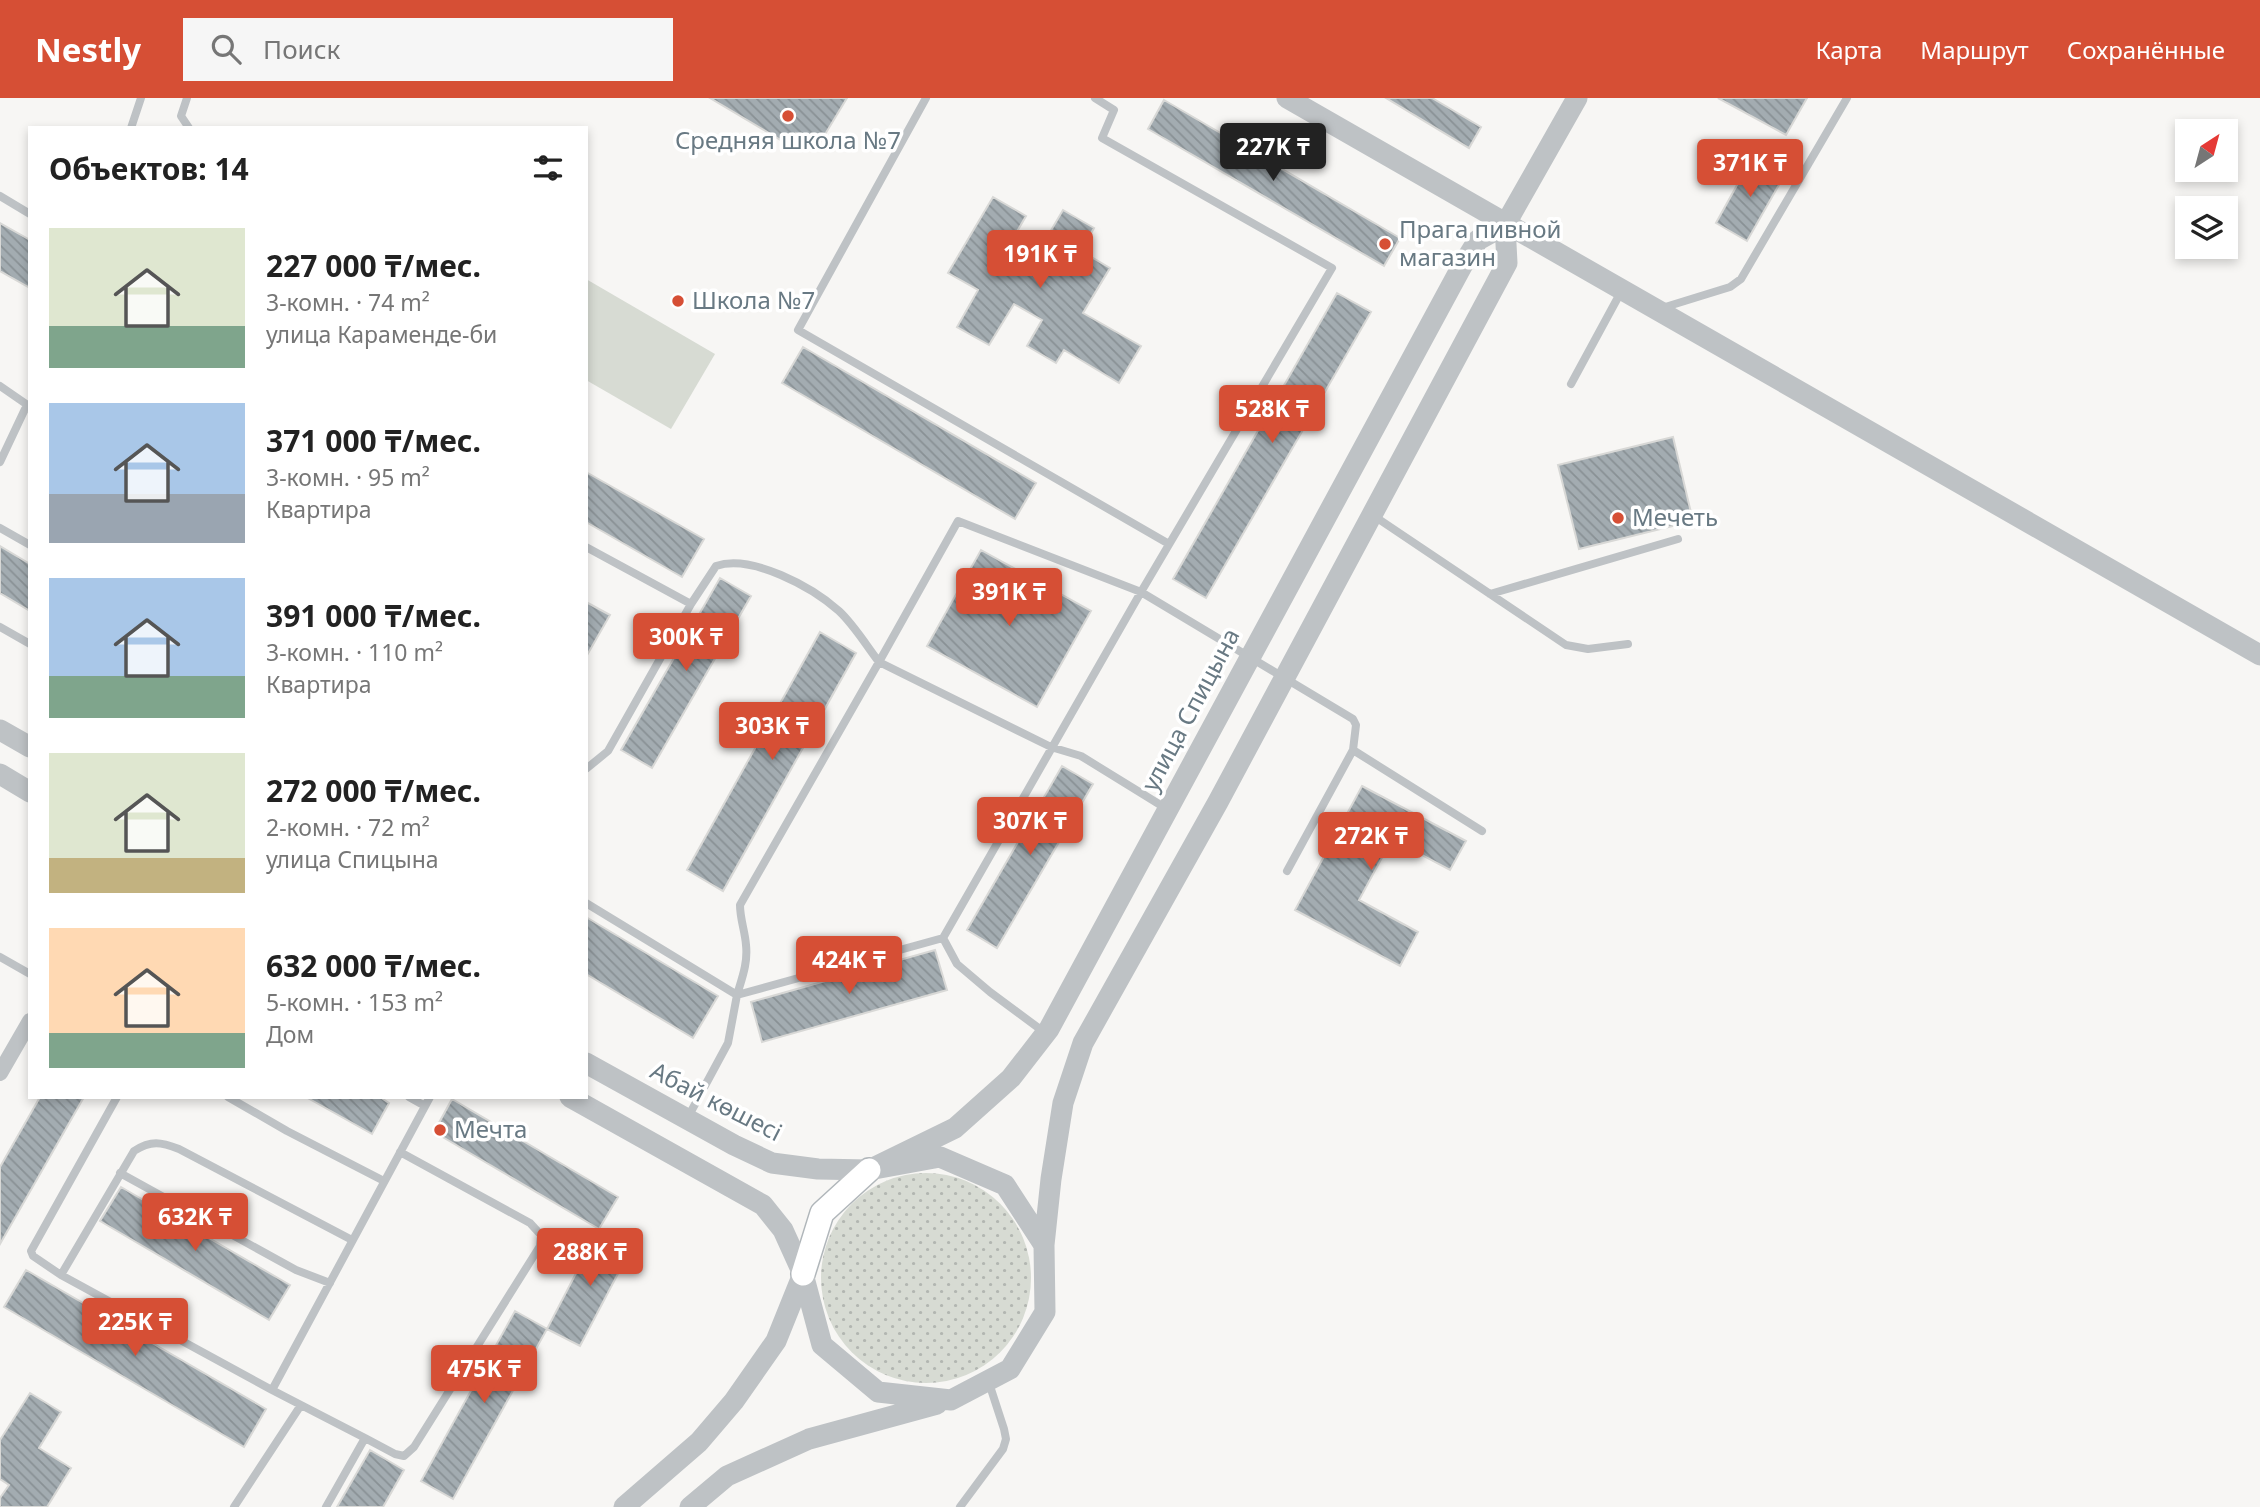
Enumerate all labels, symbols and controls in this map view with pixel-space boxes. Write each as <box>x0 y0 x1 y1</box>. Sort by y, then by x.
search box <box>183 18 673 81</box>
text: Nestly <box>35 27 141 72</box>
icon: search <box>207 30 245 68</box>
text: Поиск <box>263 31 340 67</box>
text: Карта <box>1815 33 1882 66</box>
text: Маршрут <box>1920 33 2029 66</box>
text: Сохранённые <box>2067 33 2225 66</box>
marker: Средняя школа №7 <box>780 108 796 124</box>
north arrow <box>2175 119 2238 182</box>
map controls <box>2175 119 2238 259</box>
place label: Средняя школа №7 <box>675 123 901 156</box>
pin: 227K ₸ <box>1216 123 1330 183</box>
text: 227K ₸ <box>1236 130 1310 162</box>
pin: 371K ₸ <box>1693 140 1807 199</box>
text: 371K ₸ <box>1713 146 1787 178</box>
text: Объектов: 14 <box>49 148 249 189</box>
icon: filters <box>529 149 567 187</box>
button: layers <box>2175 196 2238 259</box>
place label: Прага пивной магазин <box>1399 212 1562 273</box>
pin: 191K ₸ <box>983 230 1097 290</box>
marker: Прага пивной магазин <box>1377 236 1393 252</box>
text: 191K ₸ <box>1003 237 1077 269</box>
text: 227 000 ₸/мес. <box>266 245 481 286</box>
icon: home <box>105 256 189 340</box>
place label: Школа №7 <box>692 283 815 316</box>
text: 3-комн. · 74 m² <box>266 286 430 318</box>
marker: Школа №7 <box>670 293 686 309</box>
text: улица Караменде-би <box>266 318 497 350</box>
pin: 528K ₸ <box>1215 386 1329 445</box>
text: 528K ₸ <box>1235 392 1309 424</box>
text: 371 000 ₸/мес. <box>266 420 481 461</box>
icon: home <box>105 431 189 515</box>
text: 3-комн. · 95 m² <box>266 461 430 493</box>
text: Квартира <box>266 493 372 525</box>
place label: Мечеть <box>1632 500 1718 533</box>
marker: Мечеть <box>1610 510 1626 526</box>
pin: 391K ₸ <box>952 568 1066 628</box>
text: 391K ₸ <box>972 575 1046 607</box>
text: 391 000 ₸/мес. <box>266 595 481 636</box>
icon: home <box>105 606 189 690</box>
pin: 300K ₸ <box>629 614 743 673</box>
text: 300K ₸ <box>649 620 723 652</box>
street label: улица Спицына <box>1133 622 1247 797</box>
text: 3-комн. · 110 m² <box>266 636 443 668</box>
text: Квартира <box>266 668 372 700</box>
pin: 303K ₸ <box>715 702 829 762</box>
text: 303K ₸ <box>735 709 809 741</box>
text: 272 000 ₸/мес. <box>266 770 481 811</box>
icon: home <box>105 781 189 865</box>
pin: 307K ₸ <box>973 798 1087 857</box>
text: 307K ₸ <box>993 804 1067 836</box>
text: 2-комн. · 72 m² <box>266 811 430 843</box>
pin: 272K ₸ <box>1314 812 1428 872</box>
text: 272K ₸ <box>1334 819 1408 851</box>
text: улица Спицына <box>266 843 439 875</box>
pin: 424K ₸ <box>792 936 906 996</box>
text: 424K ₸ <box>812 943 886 975</box>
text: 632 000 ₸/мес. <box>266 945 481 986</box>
icon: home <box>105 956 189 1040</box>
text: 5-комн. · 153 m² <box>266 986 443 1018</box>
text: Дом <box>266 1018 314 1050</box>
street label: Абай көшесі <box>645 1053 788 1148</box>
place label: Мечта <box>454 1112 527 1145</box>
marker: Мечта <box>432 1122 448 1138</box>
pin: 632K ₸ <box>138 1194 252 1253</box>
text: 632K ₸ <box>158 1200 232 1232</box>
pin: 288K ₸ <box>533 1228 647 1288</box>
text: 288K ₸ <box>553 1235 627 1267</box>
pin: 225K ₸ <box>78 1298 192 1358</box>
text: 225K ₸ <box>98 1305 172 1337</box>
pin: 475K ₸ <box>427 1346 541 1405</box>
text: 475K ₸ <box>447 1352 521 1384</box>

